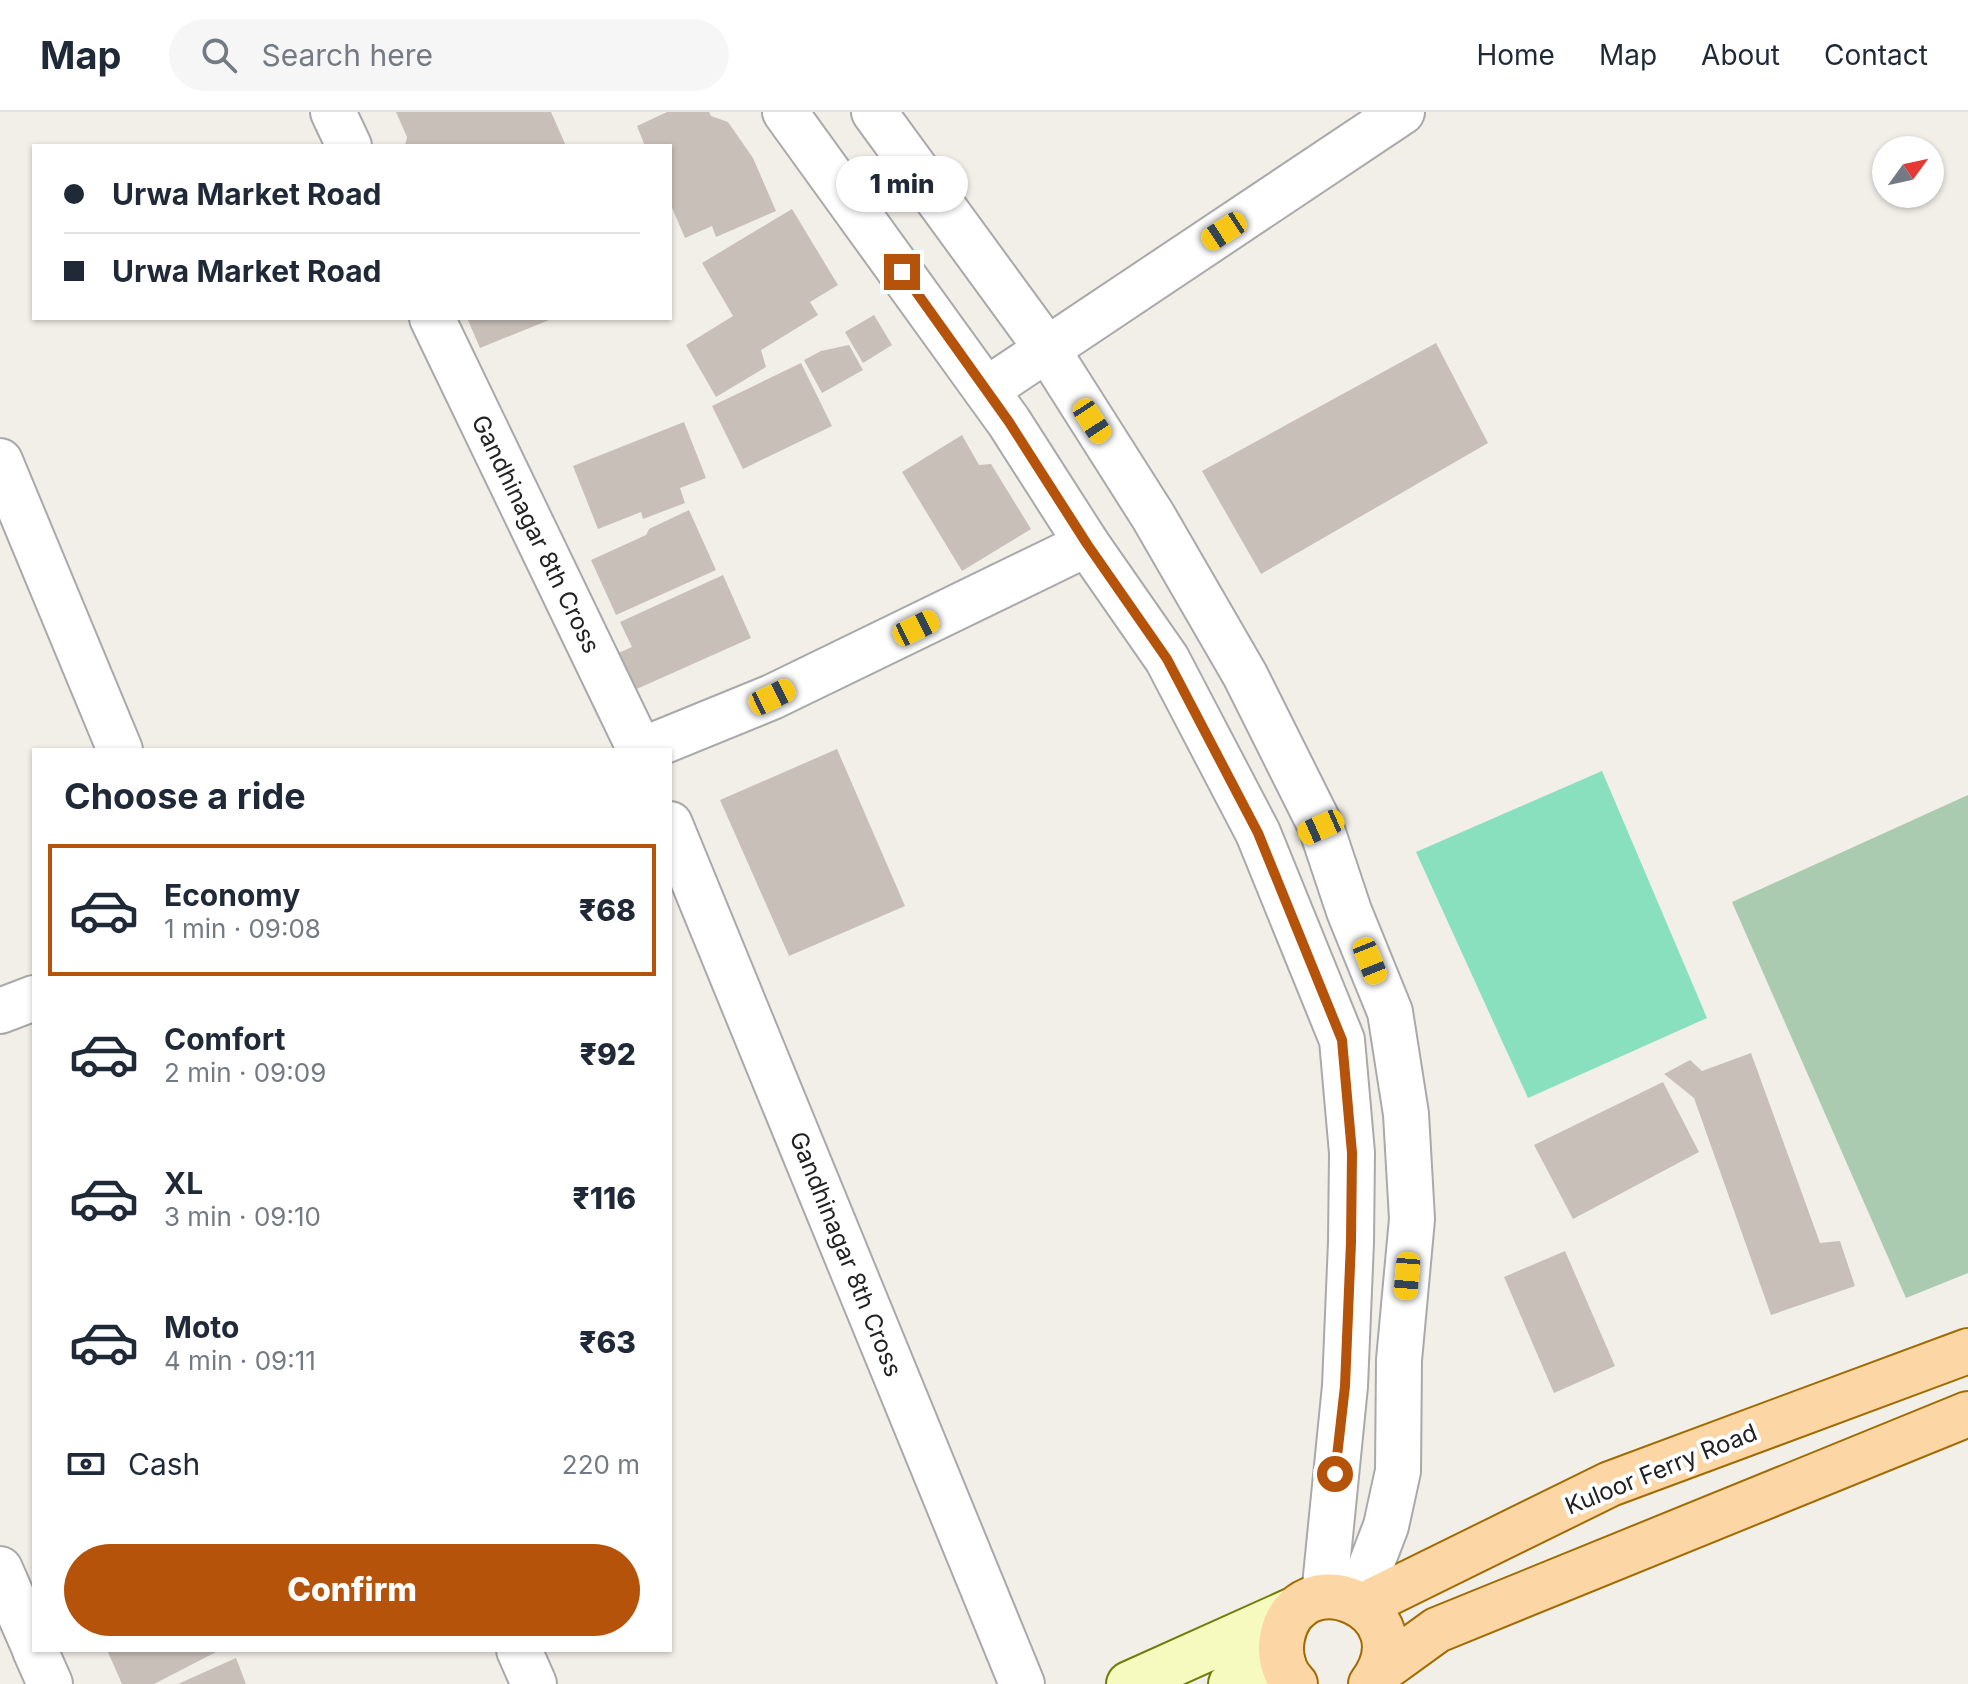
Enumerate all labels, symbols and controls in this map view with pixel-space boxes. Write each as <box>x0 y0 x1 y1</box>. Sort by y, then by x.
search box <box>169 19 729 91</box>
text: Map <box>40 32 121 78</box>
icon: search <box>197 33 241 77</box>
text: Search here <box>261 37 433 73</box>
text: Home <box>1476 38 1555 72</box>
text: Map <box>1599 38 1657 72</box>
text: About <box>1701 38 1780 72</box>
text: Contact <box>1824 38 1928 72</box>
north arrow <box>1872 136 1944 208</box>
map controls <box>1872 136 1944 208</box>
callout: 1 min <box>836 156 968 212</box>
text: 1 min <box>869 168 935 199</box>
text: Urwa Market Road <box>112 176 381 212</box>
car <box>1197 208 1251 254</box>
text: Urwa Market Road <box>112 253 381 289</box>
route end <box>884 254 920 290</box>
car <box>1069 394 1115 448</box>
street label: Gandhinagar 8th Cross <box>466 410 606 658</box>
car <box>889 607 943 649</box>
car <box>745 676 799 718</box>
text: Choose a ride <box>64 774 306 818</box>
car <box>1294 806 1348 848</box>
icon: car <box>68 874 140 946</box>
text: Economy <box>164 877 300 913</box>
text: ₹68 <box>579 892 636 928</box>
text: 1 min · 09:08 <box>164 913 321 944</box>
car <box>1350 934 1390 988</box>
icon: car <box>68 1018 140 1090</box>
text: Comfort <box>164 1021 285 1057</box>
text: ₹92 <box>580 1036 636 1072</box>
text: 2 min · 09:09 <box>164 1057 326 1088</box>
street label: Gandhinagar 8th Cross <box>784 1127 908 1381</box>
icon: car <box>68 1162 140 1234</box>
text: XL <box>164 1165 203 1201</box>
text: ₹116 <box>572 1180 636 1216</box>
text: 3 min · 09:10 <box>164 1201 321 1232</box>
car <box>1393 1251 1421 1301</box>
icon: car <box>68 1306 140 1378</box>
text: Moto <box>164 1309 239 1345</box>
text: ₹63 <box>579 1324 636 1360</box>
text: 4 min · 09:11 <box>164 1345 316 1376</box>
street label: Kuloor Ferry Road <box>1561 1417 1761 1521</box>
icon: cash <box>64 1442 108 1486</box>
text: Cash <box>128 1446 200 1482</box>
text: 220 m <box>562 1449 640 1480</box>
route start <box>1317 1456 1353 1492</box>
button: Confirm <box>64 1544 640 1636</box>

